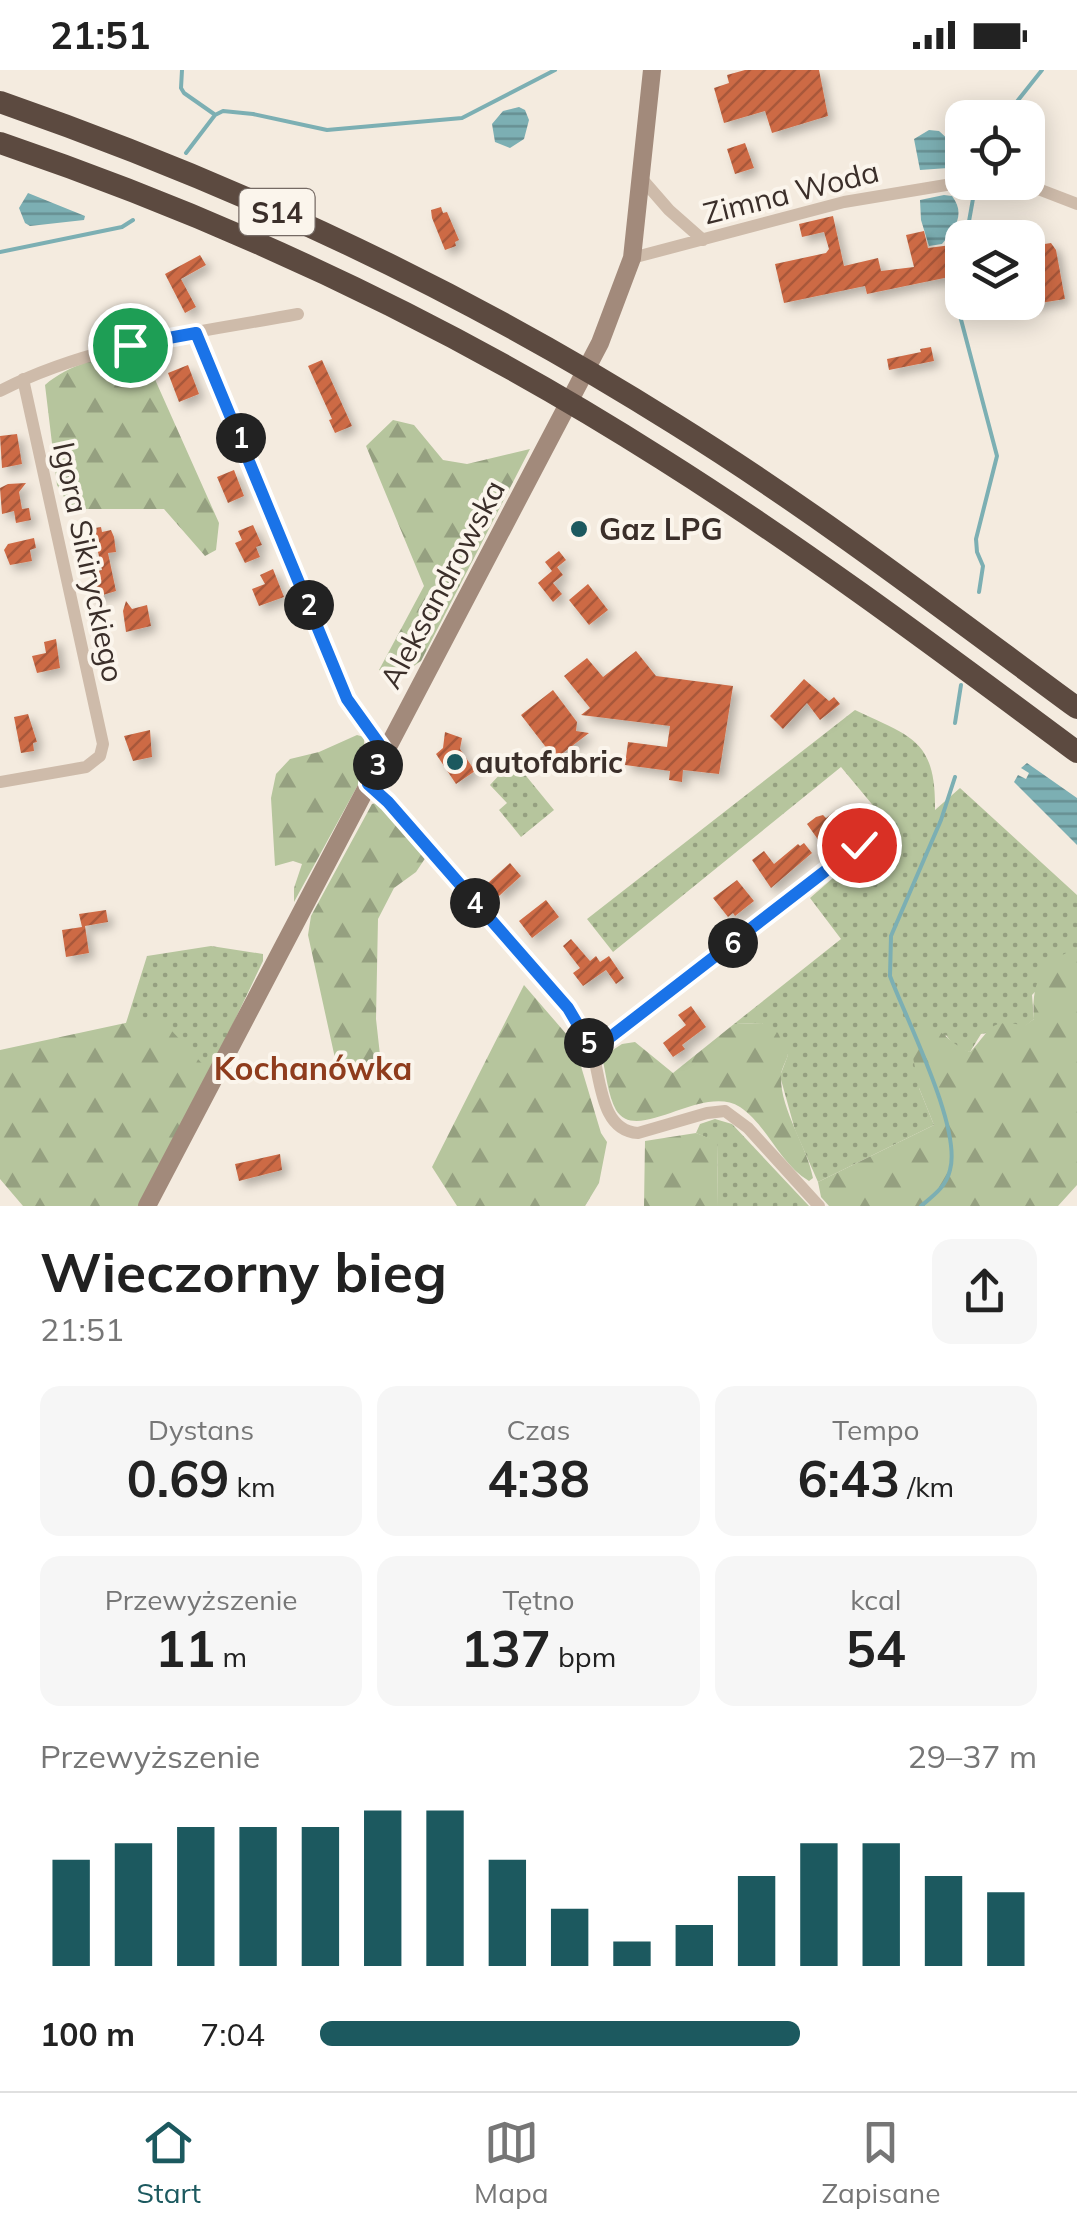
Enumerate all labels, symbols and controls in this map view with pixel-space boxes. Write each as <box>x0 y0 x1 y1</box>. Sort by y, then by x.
text: 21:51 <box>50 11 151 59</box>
map controls <box>945 100 1045 320</box>
button: locate <box>945 100 1045 200</box>
street label: Zimna Woda <box>699 152 883 232</box>
road number: S14 <box>240 189 314 235</box>
button: layers <box>945 220 1045 320</box>
pin <box>88 303 173 388</box>
icon: arrive <box>103 318 158 373</box>
pin: 1 <box>216 413 266 463</box>
text: 1 <box>233 420 249 455</box>
street label: Igora Sikiryckiego <box>45 438 133 686</box>
street label: Aleksandrowska <box>371 473 513 695</box>
place label: Gaz LPG <box>599 510 723 548</box>
marker: Gaz LPG <box>568 518 590 540</box>
pin: 2 <box>284 580 334 630</box>
text: 2 <box>301 587 317 622</box>
pin: 3 <box>353 740 403 790</box>
place label: autofabric <box>475 743 623 781</box>
text: 3 <box>370 747 386 782</box>
marker: autofabric <box>444 751 466 773</box>
pin <box>817 803 902 888</box>
icon: check <box>832 818 887 873</box>
pin: 4 <box>450 878 500 928</box>
text: 4 <box>467 885 483 920</box>
pin: 6 <box>708 918 758 968</box>
text: 6 <box>725 925 741 960</box>
pin: 5 <box>564 1018 614 1068</box>
text: 5 <box>581 1025 597 1060</box>
district label: Kochanówka <box>214 1048 412 1088</box>
text: Wieczorny bieg <box>40 1237 447 1306</box>
button: share <box>932 1239 1037 1344</box>
text: 21:51 <box>40 1309 124 1349</box>
text: Dystans <box>148 1412 254 1447</box>
text: Czas <box>507 1412 570 1447</box>
text: Tempo <box>832 1412 920 1447</box>
text: 0.69 <box>127 1447 229 1510</box>
text: 4:38 <box>487 1447 590 1510</box>
text: 6:43 <box>798 1447 900 1510</box>
text: km <box>229 1469 276 1504</box>
text: /km <box>900 1469 954 1504</box>
text: Przewyższenie <box>105 1582 298 1617</box>
text: Tętno <box>502 1582 575 1617</box>
text: kcal <box>850 1582 901 1617</box>
text: 11 <box>155 1617 215 1680</box>
text: 137 <box>461 1617 551 1680</box>
text: 54 <box>846 1617 906 1680</box>
text: m <box>215 1639 247 1674</box>
text: bpm <box>551 1639 616 1674</box>
text: Przewyższenie <box>40 1736 260 1776</box>
text: 29–37 m <box>908 1736 1037 1776</box>
text: 100 m <box>40 2014 135 2054</box>
text: 7:04 <box>200 2014 265 2054</box>
tab: Start <box>136 2115 201 2210</box>
tab: Mapa <box>474 2115 549 2210</box>
tab: Zapisane <box>821 2115 941 2210</box>

